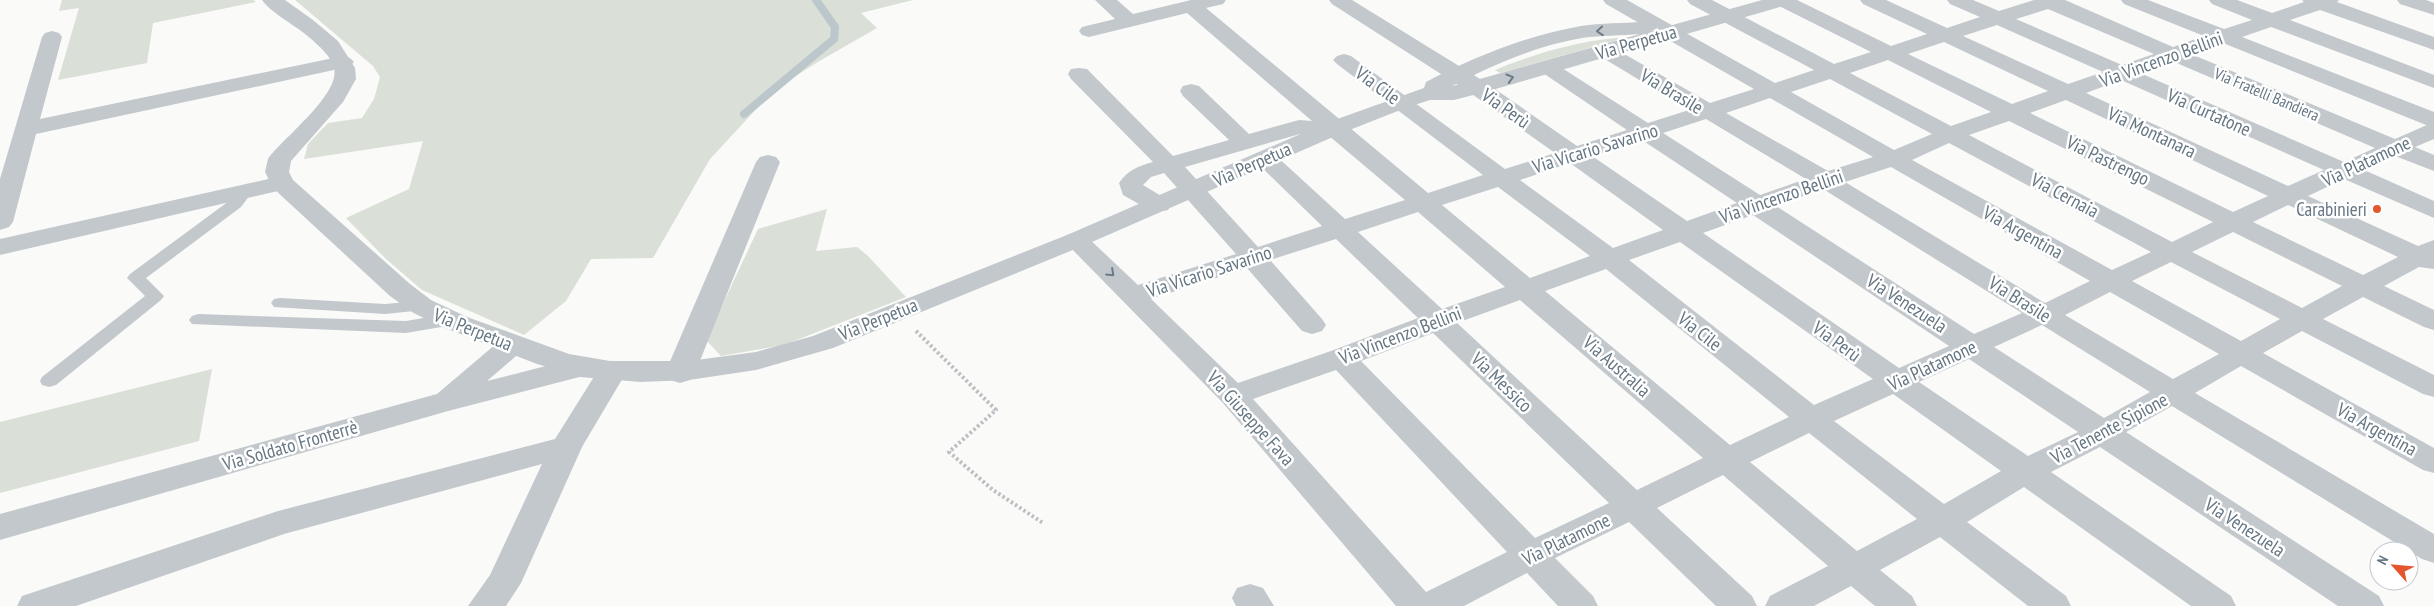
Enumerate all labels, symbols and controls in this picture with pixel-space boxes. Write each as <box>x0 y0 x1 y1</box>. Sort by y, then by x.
street label: Via Perpetua <box>1592 19 1679 65</box>
one-way arrow <box>1596 25 1604 36</box>
street label: Via Vincenzo Bellini <box>2095 26 2226 93</box>
street label: Via Cile <box>1350 60 1405 109</box>
street label: Via Brasile <box>1635 62 1708 119</box>
street label: Via Fratelli Bandiera <box>2211 63 2322 125</box>
one-way arrow <box>1505 73 1514 84</box>
street label: Via Perù <box>1476 82 1535 133</box>
street label: Via Curtatone <box>2162 82 2255 141</box>
street label: Via Montanara <box>2103 101 2200 163</box>
street label: Via Vicario Savarino <box>1529 118 1660 179</box>
street label: Via Pastrengo <box>2062 129 2154 190</box>
street label: Via Platamone <box>2317 130 2414 192</box>
street label: Via Perpetua <box>1208 136 1295 192</box>
street label: Via Vincenzo Bellini <box>1715 164 1846 229</box>
street label: Via Cernaia <box>2026 167 2103 223</box>
place label: Carabinieri <box>2296 197 2367 221</box>
street label: Via Argentina <box>1978 200 2067 264</box>
marker: Carabinieri <box>2371 203 2383 215</box>
street label: Via Vicario Savarino <box>1143 240 1274 303</box>
one-way arrow <box>1106 267 1115 276</box>
street label: Via Venezuela <box>1862 268 1952 338</box>
street label: Via Brasile <box>1983 270 2056 328</box>
street label: Via Perpetua <box>834 292 921 346</box>
street label: Via Vincenzo Bellini <box>1335 301 1465 370</box>
street label: Via Perpetua <box>429 302 516 356</box>
street label: Via Cile <box>1672 306 1727 356</box>
street label: Via Perù <box>1807 315 1866 367</box>
street label: Via Australia <box>1577 329 1656 402</box>
street label: Via Platamone <box>1883 334 1980 396</box>
street label: Via Messico <box>1466 346 1538 417</box>
street label: Via Giuseppe Fava <box>1201 365 1300 470</box>
street label: Via Tenente Sipione <box>2046 387 2172 469</box>
street label: Via Argentina <box>2332 397 2421 461</box>
street label: Via Soldato Fronterrè <box>219 414 360 476</box>
street label: Via Venezuela <box>2200 492 2290 562</box>
street label: Via Platamone <box>1517 507 1614 571</box>
north arrow <box>2369 541 2419 591</box>
text: N <box>2373 553 2392 568</box>

